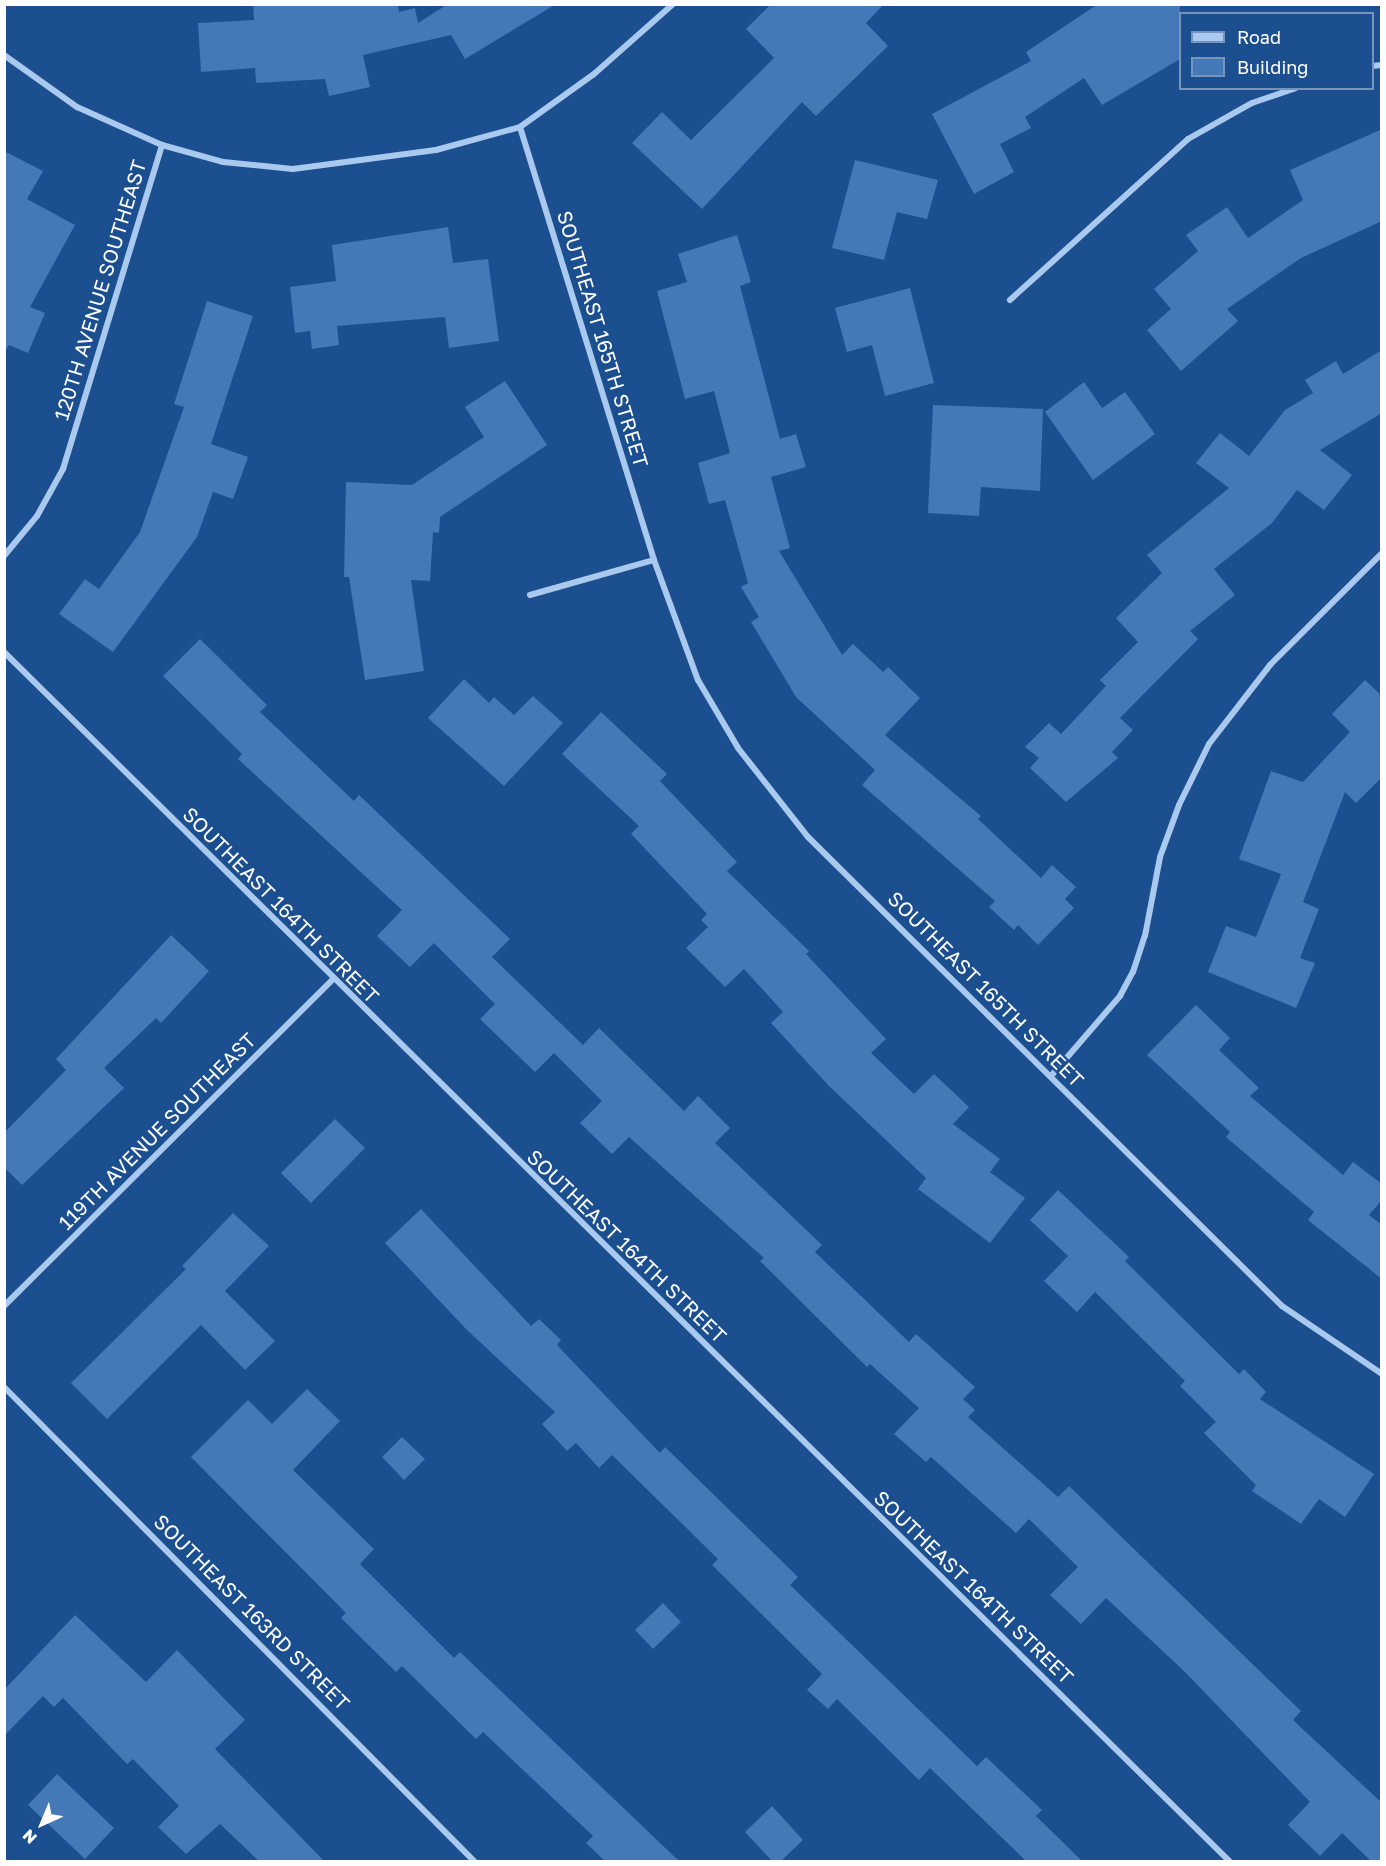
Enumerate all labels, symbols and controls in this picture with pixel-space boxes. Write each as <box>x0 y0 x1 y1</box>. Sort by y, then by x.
legend <box>1179 12 1374 90</box>
text: Road <box>1237 26 1281 48</box>
text: Building <box>1237 56 1308 78</box>
street label: 120TH AVENUE SOUTHEAST <box>49 157 151 423</box>
street label: SOUTHEAST 165TH STREET <box>553 208 653 470</box>
street label: SOUTHEAST 164TH STREET <box>178 802 384 1008</box>
street label: SOUTHEAST 165TH STREET <box>883 886 1089 1092</box>
street label: 119TH AVENUE SOUTHEAST <box>54 1028 260 1234</box>
street label: SOUTHEAST 164TH STREET <box>522 1144 732 1348</box>
street label: SOUTHEAST 164TH STREET <box>869 1485 1079 1689</box>
street label: SOUTHEAST 163RD STREET <box>149 1509 355 1715</box>
north arrow <box>12 1794 72 1854</box>
text: N <box>18 1826 41 1848</box>

